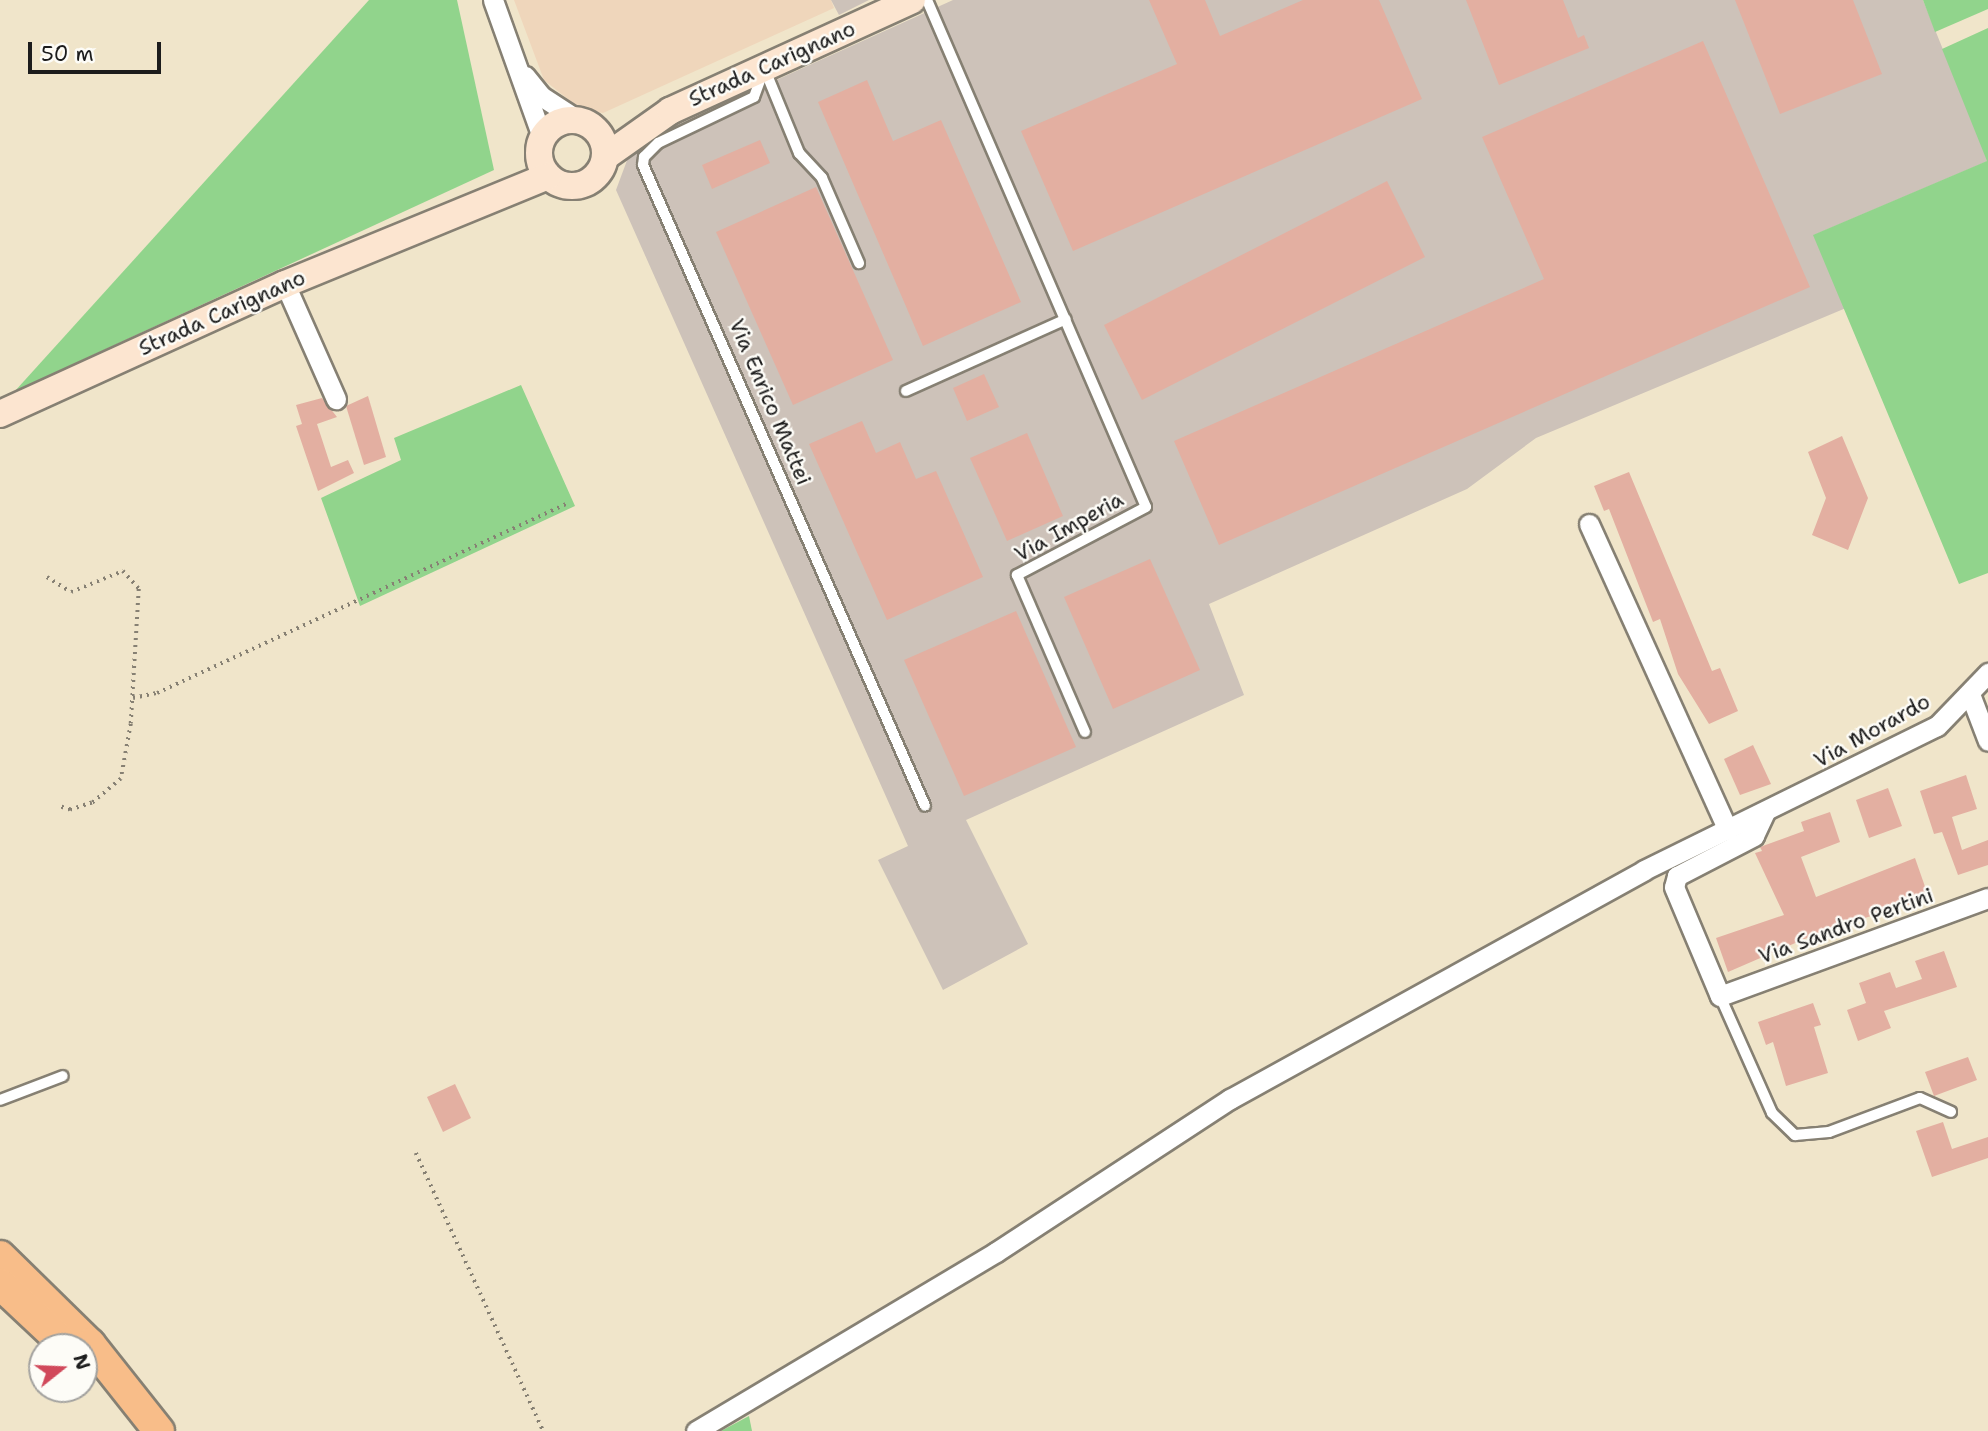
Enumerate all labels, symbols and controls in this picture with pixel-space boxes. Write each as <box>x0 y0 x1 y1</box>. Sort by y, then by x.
street label: Strada Carignano <box>685 16 859 112</box>
scale bar <box>32 28 164 72</box>
text: 50 m <box>41 40 94 68</box>
street label: Strada Carignano <box>135 265 309 361</box>
street label: Via Enrico Mattei <box>724 315 816 489</box>
street label: Via Imperia <box>1010 487 1128 567</box>
street label: Via Morardo <box>1810 689 1934 773</box>
street label: Via Sandro Pertini <box>1755 883 1937 969</box>
north arrow <box>28 1333 98 1403</box>
text: N <box>67 1351 96 1373</box>

